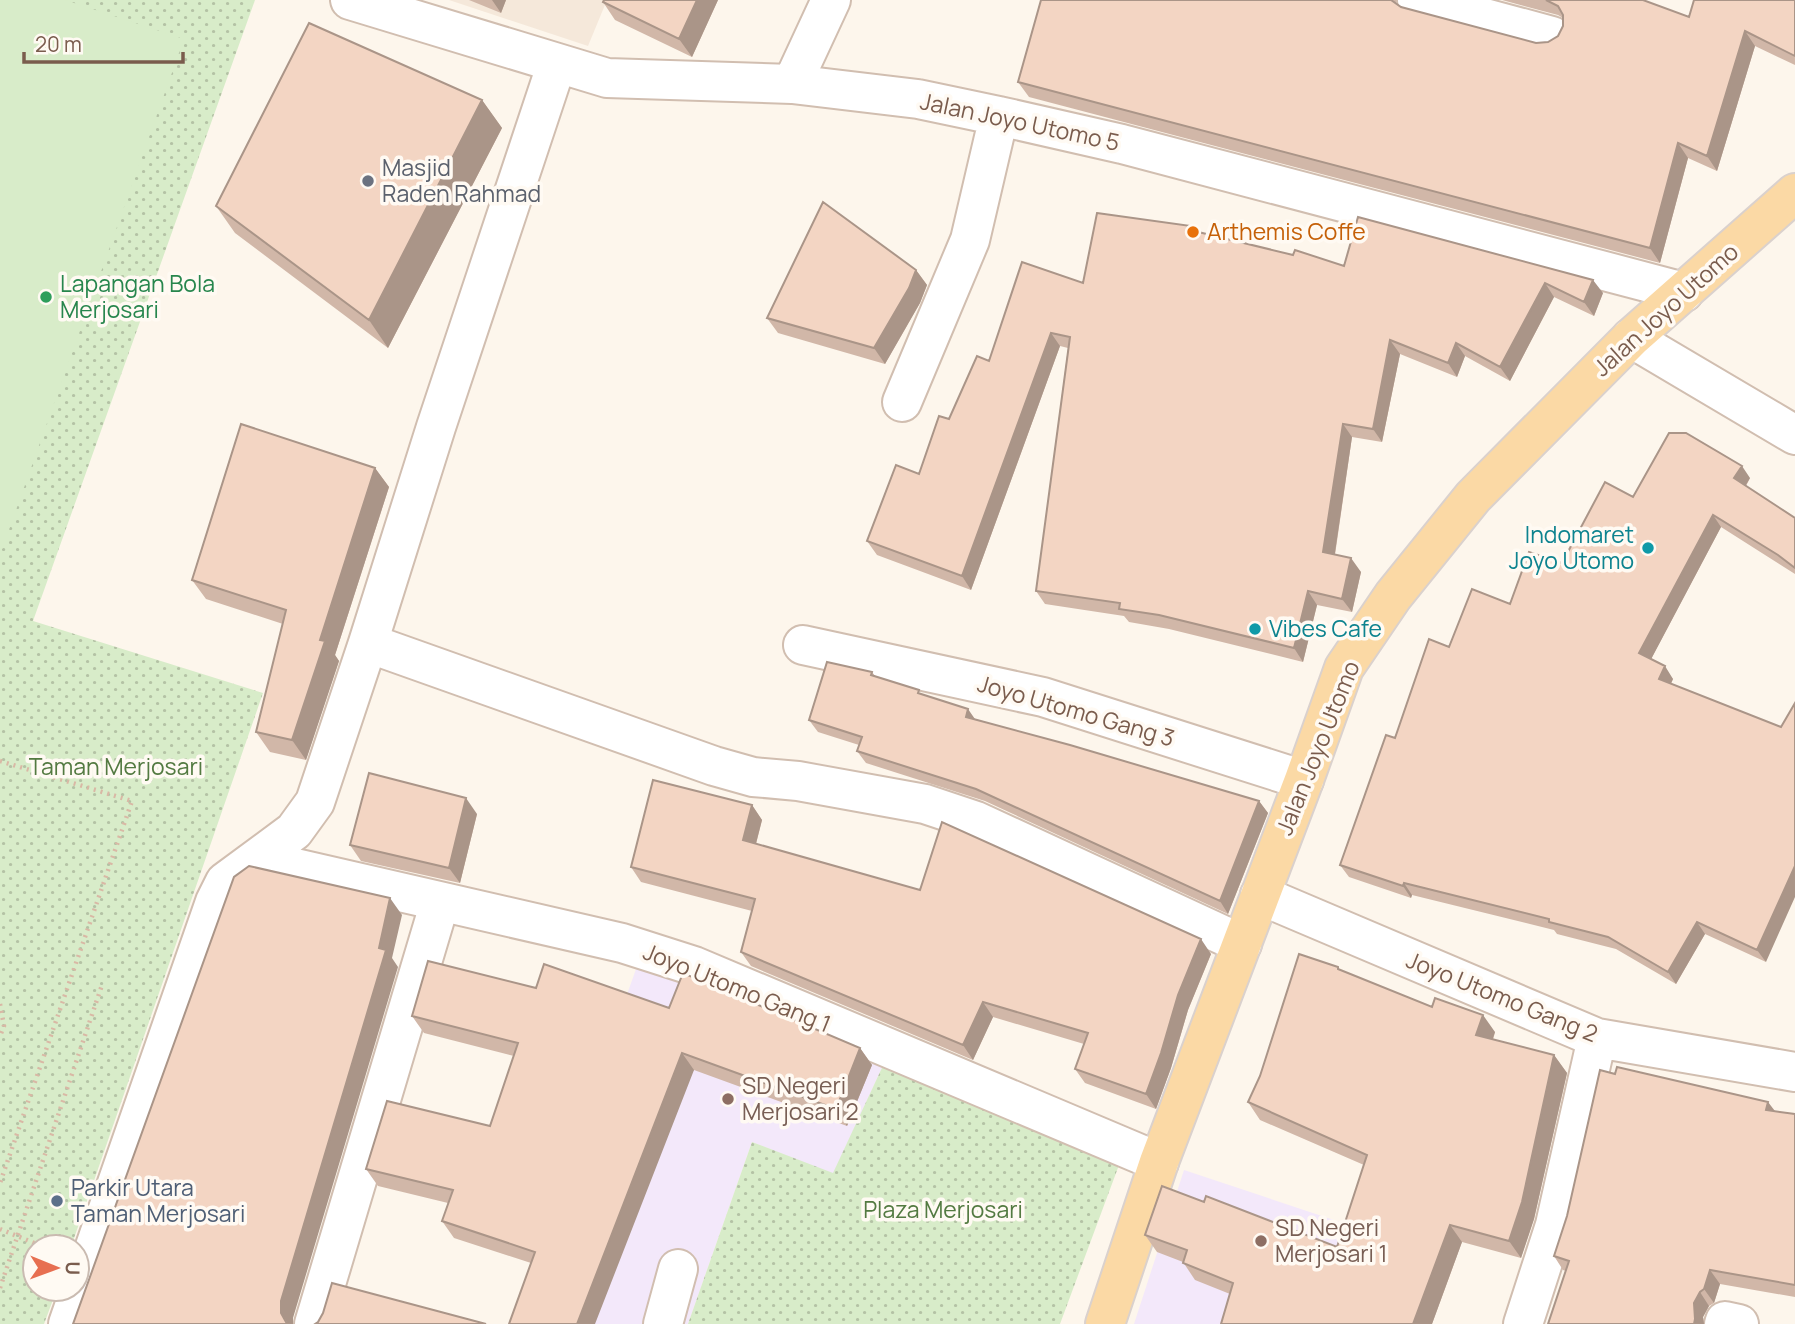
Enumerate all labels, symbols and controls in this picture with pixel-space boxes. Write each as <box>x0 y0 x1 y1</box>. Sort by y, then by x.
scale bar <box>24 21 184 65</box>
text: 20 m <box>35 30 82 58</box>
street label: Jalan Joyo Utomo 5 <box>918 84 1123 158</box>
place label: Masjid Raden Rahmad <box>382 151 541 209</box>
marker: Masjid Raden Rahmad <box>360 173 376 189</box>
place label: Arthemis Coffe <box>1207 215 1366 247</box>
marker: Arthemis Coffe <box>1185 224 1201 240</box>
street label: Jalan Joyo Utomo <box>1586 235 1745 383</box>
place label: Lapangan Bola Merjosari <box>60 267 215 325</box>
marker: Lapangan Bola Merjosari <box>38 289 54 305</box>
place label: Indomaret Joyo Utomo <box>1509 518 1634 576</box>
marker: Indomaret Joyo Utomo <box>1640 540 1656 556</box>
place label: Vibes Cafe <box>1269 612 1382 644</box>
marker: Vibes Cafe <box>1247 621 1263 637</box>
street label: Jalan Joyo Utomo <box>1268 656 1367 839</box>
street label: Joyo Utomo Gang 3 <box>974 667 1178 753</box>
park label: Taman Merjosari <box>29 750 203 782</box>
street label: Joyo Utomo Gang 1 <box>639 935 836 1039</box>
street label: Joyo Utomo Gang 2 <box>1402 943 1603 1049</box>
place label: SD Negeri Merjosari 2 <box>742 1069 859 1127</box>
marker: SD Negeri Merjosari 2 <box>720 1091 736 1107</box>
place label: Parkir Utara Taman Merjosari <box>71 1171 245 1229</box>
marker: Parkir Utara Taman Merjosari <box>49 1193 65 1209</box>
park label: Plaza Merjosari <box>863 1193 1023 1225</box>
place label: SD Negeri Merjosari 1 <box>1275 1211 1387 1269</box>
north arrow <box>21 1233 91 1303</box>
marker: SD Negeri Merjosari 1 <box>1253 1233 1269 1249</box>
text: U <box>60 1261 86 1275</box>

